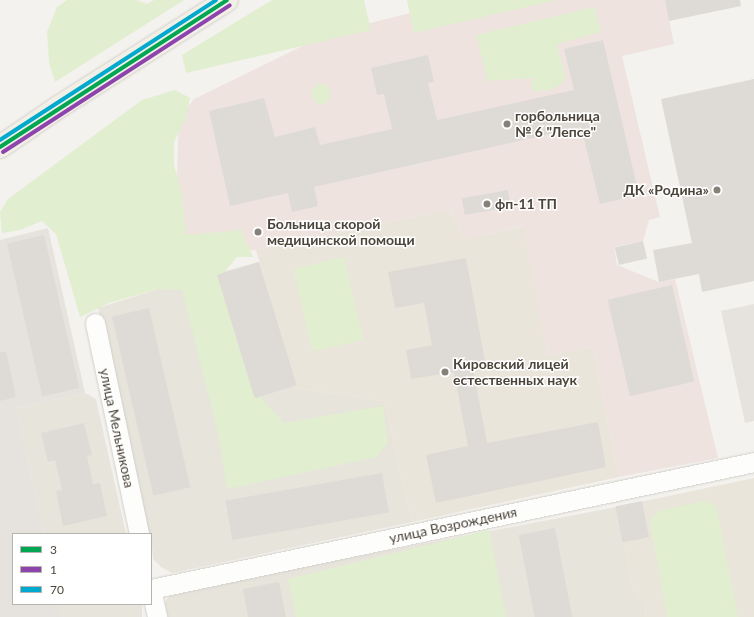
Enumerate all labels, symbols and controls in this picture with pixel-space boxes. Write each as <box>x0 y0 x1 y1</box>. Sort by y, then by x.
place label: горбольница № 6 "Лепсе" <box>515 108 600 140</box>
marker: горбольница № 6 "Лепсе" <box>502 119 512 129</box>
place label: ДК «Родина» <box>624 182 709 198</box>
marker: ДК «Родина» <box>712 185 722 195</box>
place label: фп-11 ТП <box>495 196 557 212</box>
marker: фп-11 ТП <box>482 199 492 209</box>
place label: Больница скорой медицинской помощи <box>267 216 415 248</box>
marker: Больница скорой медицинской помощи <box>252 226 264 238</box>
place label: Кировский лицей естественных наук <box>453 356 577 388</box>
street label: улица Мельникова <box>96 367 138 489</box>
marker: Кировский лицей естественных наук <box>440 367 450 377</box>
street label: улица Возрождения <box>388 503 518 547</box>
legend <box>12 533 152 605</box>
text: 3 <box>50 542 57 557</box>
text: 1 <box>50 562 57 577</box>
text: 70 <box>50 582 64 597</box>

